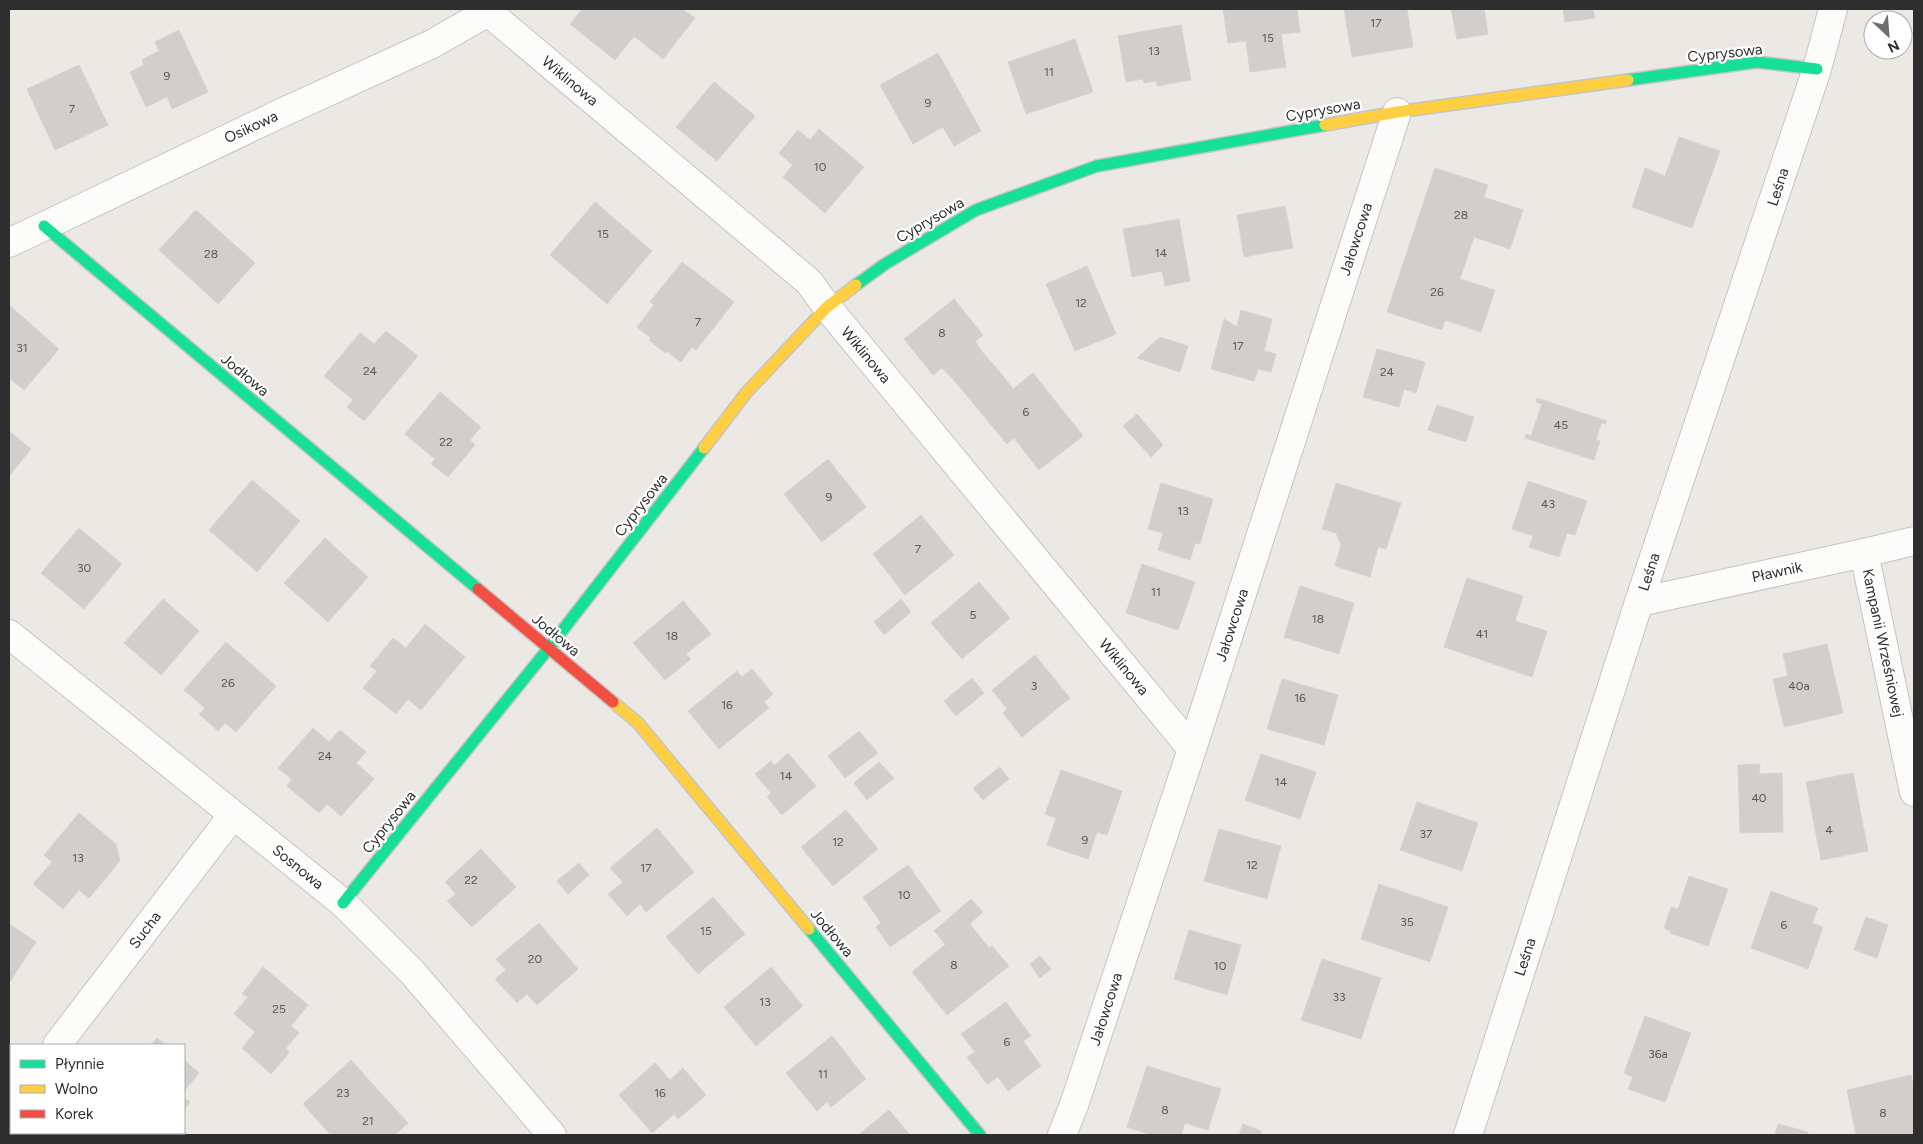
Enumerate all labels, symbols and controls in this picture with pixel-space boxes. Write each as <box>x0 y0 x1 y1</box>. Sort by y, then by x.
north arrow <box>1863 10 1913 60</box>
house number: 17 <box>1370 16 1382 30</box>
house number: 15 <box>1262 31 1274 45</box>
text: N <box>1885 36 1902 56</box>
street label: Cyprysowa <box>1687 40 1763 66</box>
house number: 13 <box>1148 44 1160 58</box>
street label: Wiklinowa <box>538 52 602 110</box>
house number: 11 <box>1044 65 1054 79</box>
house number: 9 <box>164 69 171 83</box>
street label: Cyprysowa <box>1284 95 1362 125</box>
house number: 9 <box>925 96 932 110</box>
house number: 7 <box>69 102 76 116</box>
street label: Osikowa <box>221 107 281 147</box>
house number: 10 <box>814 160 827 174</box>
street label: Leśna <box>1763 166 1793 208</box>
street label: Cyprysowa <box>893 193 967 247</box>
street label: Jałowcowa <box>1336 200 1376 278</box>
house number: 28 <box>1454 208 1468 222</box>
house number: 15 <box>597 227 609 241</box>
house number: 14 <box>1155 246 1168 260</box>
house number: 28 <box>204 247 218 261</box>
house number: 26 <box>1430 285 1444 299</box>
house number: 12 <box>1075 296 1087 310</box>
house number: 7 <box>695 315 702 329</box>
street label: Wiklinowa <box>837 323 895 387</box>
house number: 8 <box>938 326 946 340</box>
house number: 17 <box>1232 339 1244 353</box>
house number: 31 <box>16 341 28 355</box>
street label: Jodłowa <box>217 350 273 400</box>
house number: 24 <box>363 364 378 378</box>
house number: 24 <box>1380 365 1395 379</box>
house number: 6 <box>1023 405 1030 419</box>
house number: 45 <box>1554 418 1568 432</box>
house number: 22 <box>439 435 453 449</box>
street label: Cyprysowa <box>611 470 671 540</box>
house number: 9 <box>826 490 833 504</box>
house number: 43 <box>1541 497 1555 511</box>
house number: 13 <box>1177 504 1189 518</box>
house number: 7 <box>915 542 922 556</box>
street label: Leśna <box>1634 551 1664 593</box>
street label: Pławnik <box>1750 558 1805 586</box>
house number: 30 <box>77 561 91 575</box>
street label: Kampanii Wrześniowej <box>1858 567 1908 719</box>
house number: 11 <box>1151 585 1161 599</box>
street label: Jałowcowa <box>1212 586 1252 664</box>
house number: 5 <box>970 608 977 622</box>
street label: Jodłowa <box>528 610 584 660</box>
house number: 18 <box>1312 612 1324 626</box>
house number: 41 <box>1476 627 1488 641</box>
house number: 18 <box>666 629 678 643</box>
street label: Wiklinowa <box>1095 635 1153 699</box>
house number: 26 <box>221 676 235 690</box>
house number: 3 <box>1031 679 1037 693</box>
house number: 40a <box>1788 679 1810 693</box>
house number: 16 <box>1294 691 1306 705</box>
house number: 16 <box>721 698 733 712</box>
house number: 24 <box>318 749 333 763</box>
house number: 14 <box>780 769 793 783</box>
house number: 14 <box>1275 775 1288 789</box>
street label: Cyprysowa <box>358 787 420 857</box>
house number: 40 <box>1751 791 1767 805</box>
house number: 4 <box>1825 823 1833 837</box>
house number: 37 <box>1420 827 1433 841</box>
house number: 9 <box>1082 833 1089 847</box>
house number: 12 <box>832 835 844 849</box>
street label: Sosnowa <box>269 841 327 893</box>
house number: 13 <box>72 851 84 865</box>
house number: 12 <box>1246 858 1258 872</box>
house number: 17 <box>640 861 652 875</box>
house number: 22 <box>464 873 478 887</box>
house number: 10 <box>898 888 911 902</box>
street label: Jodłowa <box>807 905 857 961</box>
street label: Sucha <box>125 908 165 952</box>
house number: 35 <box>1400 915 1414 929</box>
house number: 6 <box>1781 918 1788 932</box>
house number: 15 <box>700 924 712 938</box>
street label: Leśna <box>1510 936 1540 978</box>
house number: 20 <box>528 952 543 966</box>
house number: 8 <box>950 958 958 972</box>
house number: 10 <box>1214 959 1227 973</box>
street label: Jałowcowa <box>1086 970 1126 1048</box>
house number: 33 <box>1332 990 1346 1004</box>
house number: 13 <box>759 995 771 1009</box>
house number: 25 <box>272 1002 286 1016</box>
house number: 6 <box>1004 1035 1011 1049</box>
legend <box>10 1044 185 1134</box>
house number: 36a <box>1648 1047 1668 1061</box>
text: Płynnie <box>55 1055 104 1073</box>
house number: 11 <box>818 1067 828 1081</box>
text: Wolno <box>55 1080 98 1098</box>
house number: 23 <box>336 1086 350 1100</box>
house number: 16 <box>654 1086 666 1100</box>
house number: 8 <box>1161 1103 1169 1117</box>
text: Korek <box>55 1105 94 1123</box>
house number: 8 <box>1879 1106 1887 1120</box>
house number: 21 <box>362 1114 374 1128</box>

